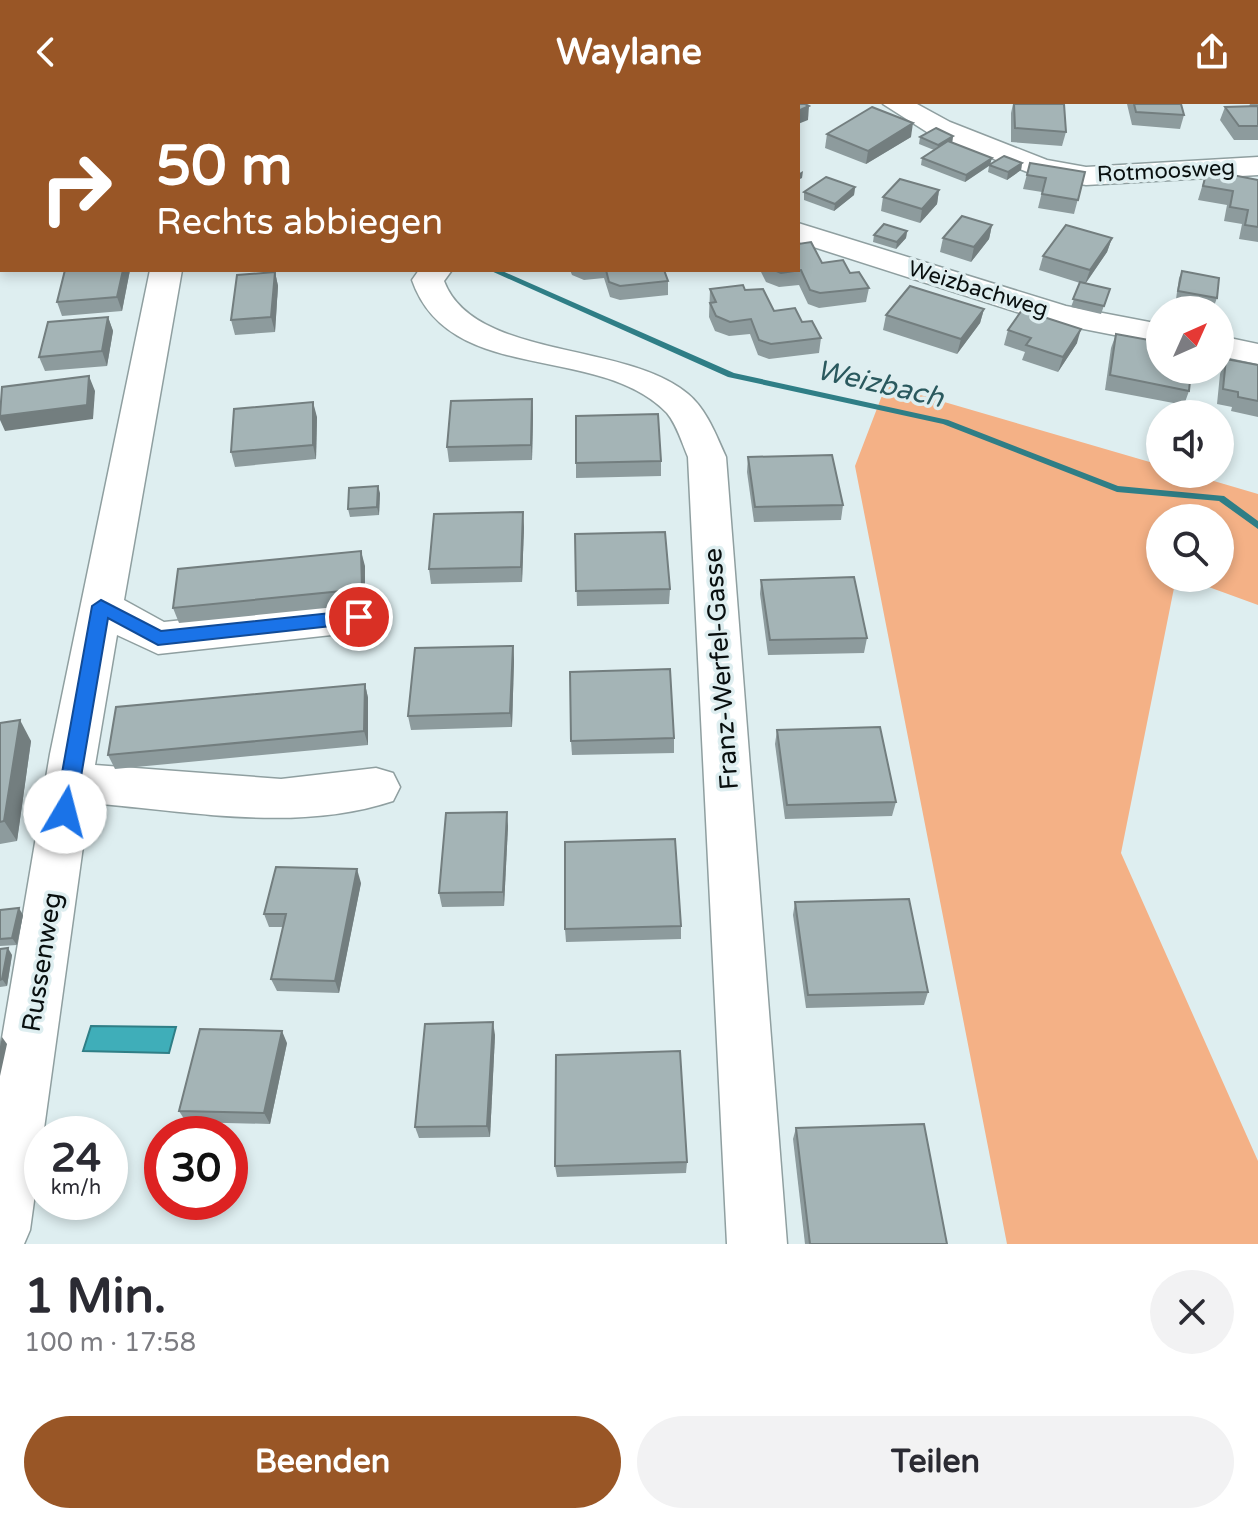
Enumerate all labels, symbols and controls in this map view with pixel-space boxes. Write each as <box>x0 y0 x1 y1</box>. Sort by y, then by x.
icon: back <box>24 30 68 74</box>
icon: share <box>1190 30 1234 74</box>
text: Waylane <box>556 31 702 74</box>
text: 50 m <box>156 133 292 200</box>
icon: right <box>24 136 128 240</box>
street label: Rotmoosweg <box>1096 154 1236 188</box>
text: Rechts abbiegen <box>156 201 443 244</box>
street label: Weizbachweg <box>905 255 1051 323</box>
north arrow <box>1146 296 1234 384</box>
map controls <box>1146 296 1234 592</box>
water label: Weizbach <box>813 353 948 415</box>
button: sound <box>1146 400 1234 488</box>
button: search <box>1146 504 1234 592</box>
street label: Franz-Werfel-Gasse <box>697 547 745 791</box>
pin <box>325 583 393 651</box>
icon: arrive <box>337 595 381 639</box>
position arrow <box>23 770 107 854</box>
street label: Russenweg <box>16 890 68 1034</box>
speed limit sign: 30 <box>144 1116 248 1220</box>
text: 24 <box>51 1134 101 1182</box>
text: km/h <box>51 1176 101 1200</box>
text: 1 Min. <box>24 1268 166 1326</box>
button: close <box>1150 1270 1234 1354</box>
text: 100 m · 17:58 <box>24 1327 196 1358</box>
button: Beenden <box>24 1416 621 1508</box>
button: Teilen <box>637 1416 1234 1508</box>

